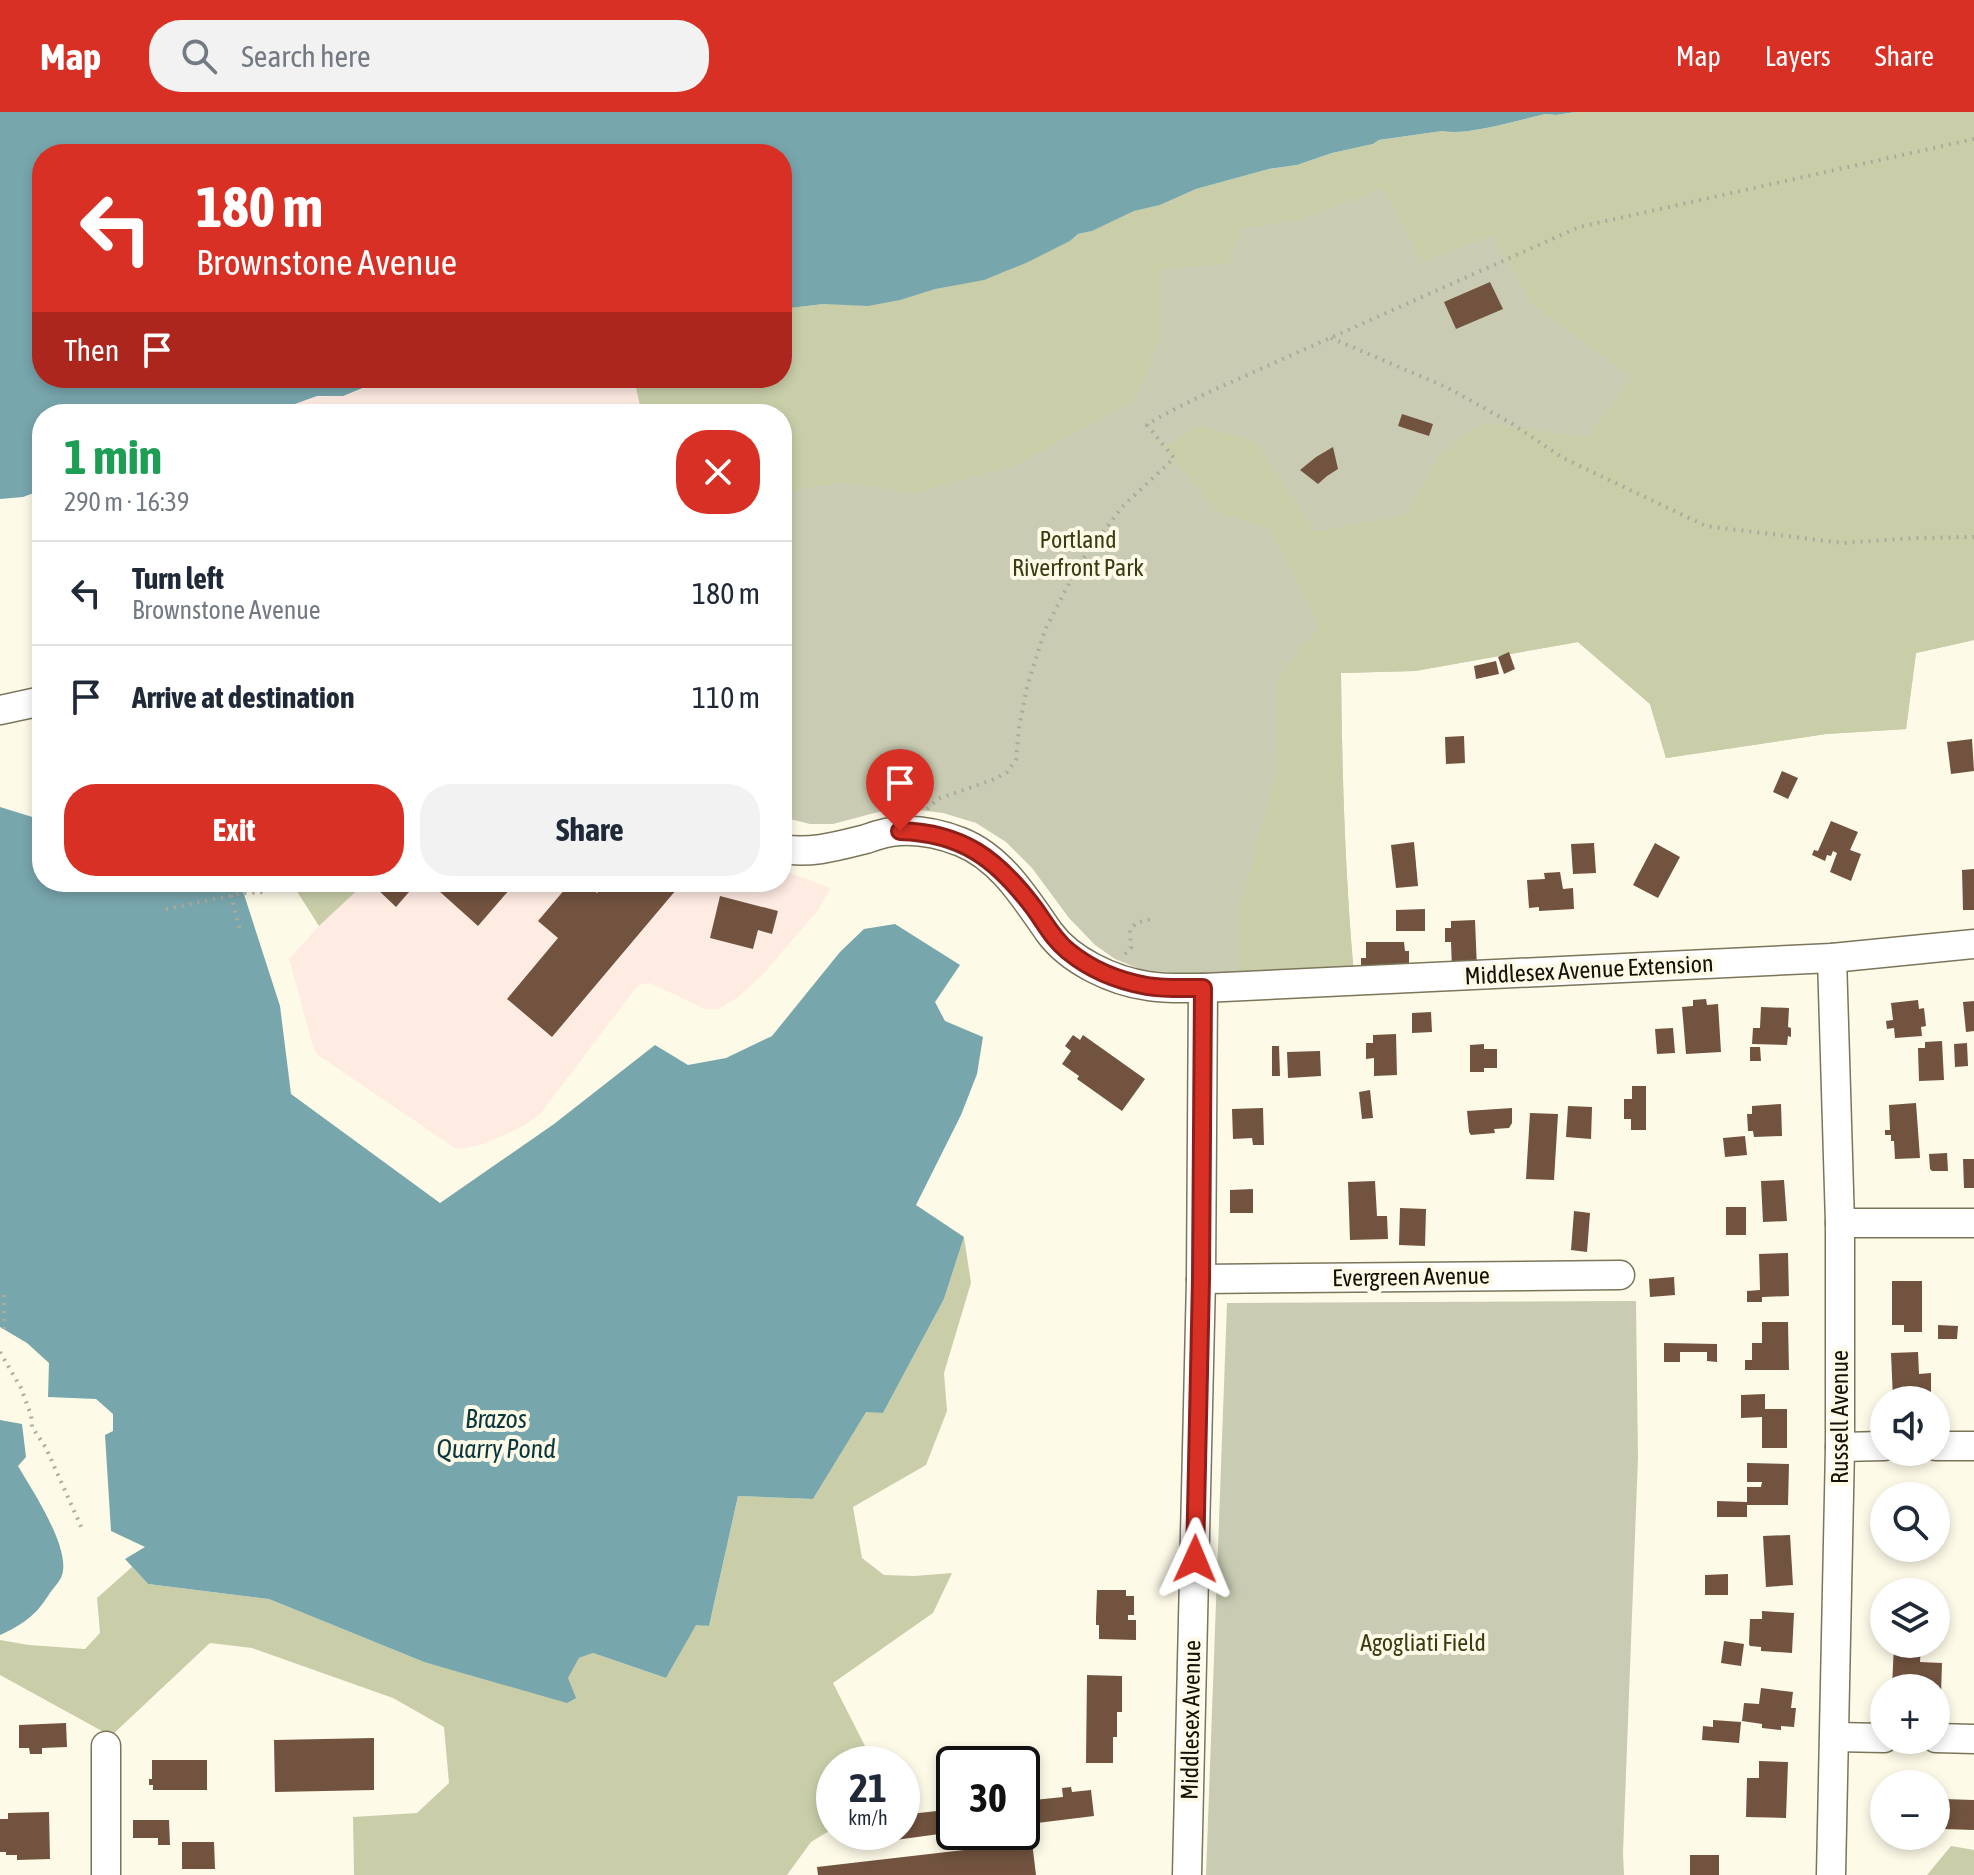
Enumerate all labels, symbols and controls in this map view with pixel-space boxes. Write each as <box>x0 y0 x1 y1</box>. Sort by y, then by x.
search box <box>149 20 709 92</box>
icon: search <box>177 34 221 78</box>
text: Map <box>40 35 101 78</box>
text: Search here <box>241 39 371 73</box>
text: Map <box>1676 40 1721 72</box>
text: Layers <box>1765 40 1831 72</box>
text: Share <box>1875 40 1934 72</box>
text: 180 m <box>196 175 323 239</box>
icon: left <box>64 176 168 280</box>
text: Brownstone Avenue <box>196 241 457 283</box>
icon: arrive <box>135 328 179 372</box>
text: Then <box>64 333 119 367</box>
text: 1 min <box>64 429 162 484</box>
button: close <box>676 430 760 514</box>
text: 290 m · 16:39 <box>64 487 189 517</box>
park label: Portland Riverfront Park <box>1012 526 1144 581</box>
text: Turn left <box>132 561 224 595</box>
icon: left <box>64 571 108 615</box>
text: 180 m <box>692 576 760 610</box>
text: Brownstone Avenue <box>132 595 321 625</box>
icon: arrive <box>64 675 108 719</box>
text: Arrive at destination <box>132 680 354 714</box>
text: 110 m <box>692 680 760 714</box>
pin <box>866 749 934 831</box>
icon: arrive <box>878 761 922 805</box>
button: Exit <box>64 784 404 876</box>
button: Share <box>420 784 760 876</box>
street label: Middlesex Avenue Extension <box>1464 949 1714 990</box>
street label: Evergreen Avenue <box>1332 1262 1490 1291</box>
street label: Russell Avenue <box>1826 1350 1853 1484</box>
map controls <box>1870 1386 1950 1850</box>
button: sound <box>1870 1386 1950 1466</box>
water label: Brazos Quarry Pond <box>436 1404 556 1464</box>
button: search <box>1870 1482 1950 1562</box>
position arrow <box>1153 1517 1237 1601</box>
button: layers <box>1870 1578 1950 1658</box>
park label: Agogliati Field <box>1360 1629 1486 1656</box>
street label: Middlesex Avenue <box>1176 1640 1205 1800</box>
button: + <box>1870 1674 1950 1754</box>
speed limit sign: 30 <box>936 1746 1040 1850</box>
text: 21 <box>849 1765 887 1810</box>
button: − <box>1870 1770 1950 1850</box>
text: km/h <box>848 1806 888 1829</box>

